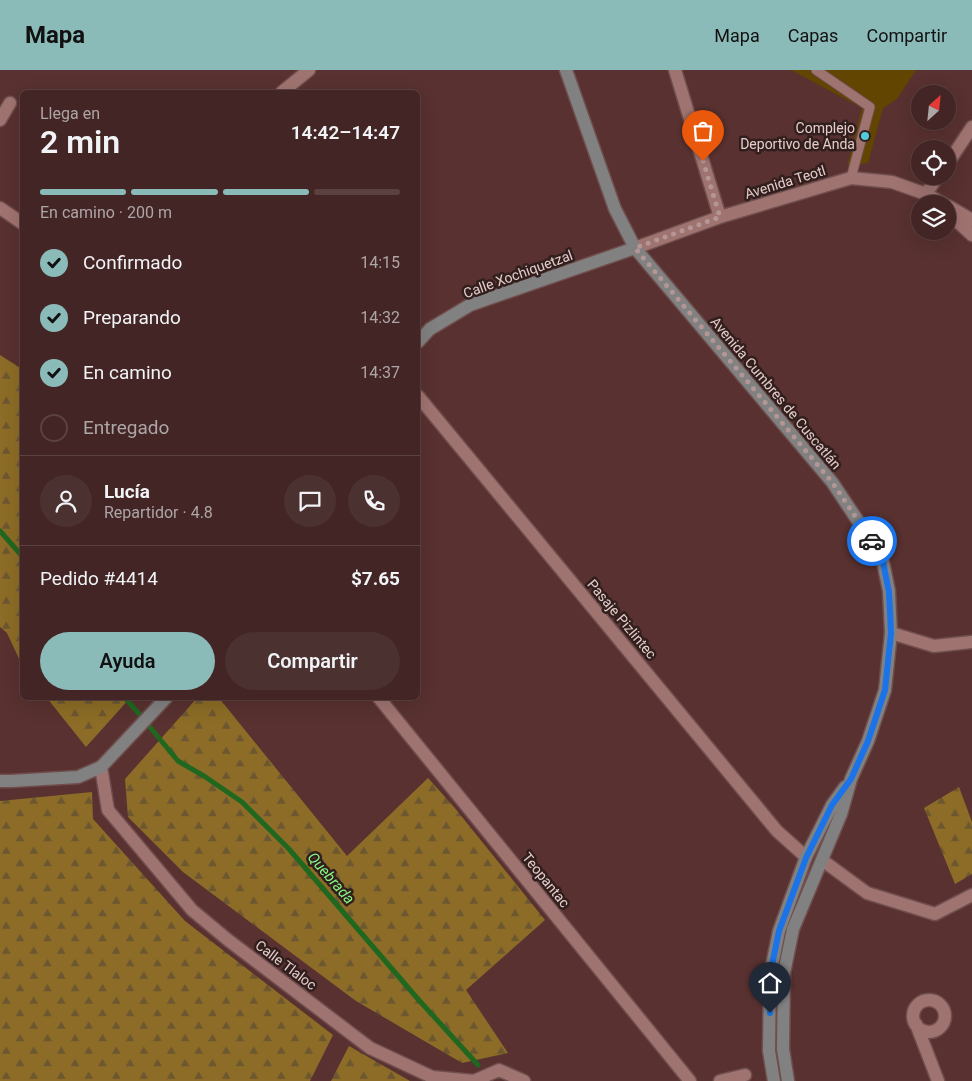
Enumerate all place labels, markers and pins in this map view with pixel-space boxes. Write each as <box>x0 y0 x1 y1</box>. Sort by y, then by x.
pin <box>682 110 724 161</box>
place label: Complejo Deportivo de Anda <box>740 120 855 152</box>
marker: Complejo Deportivo de Anda <box>859 130 871 142</box>
pin <box>749 962 791 1013</box>

